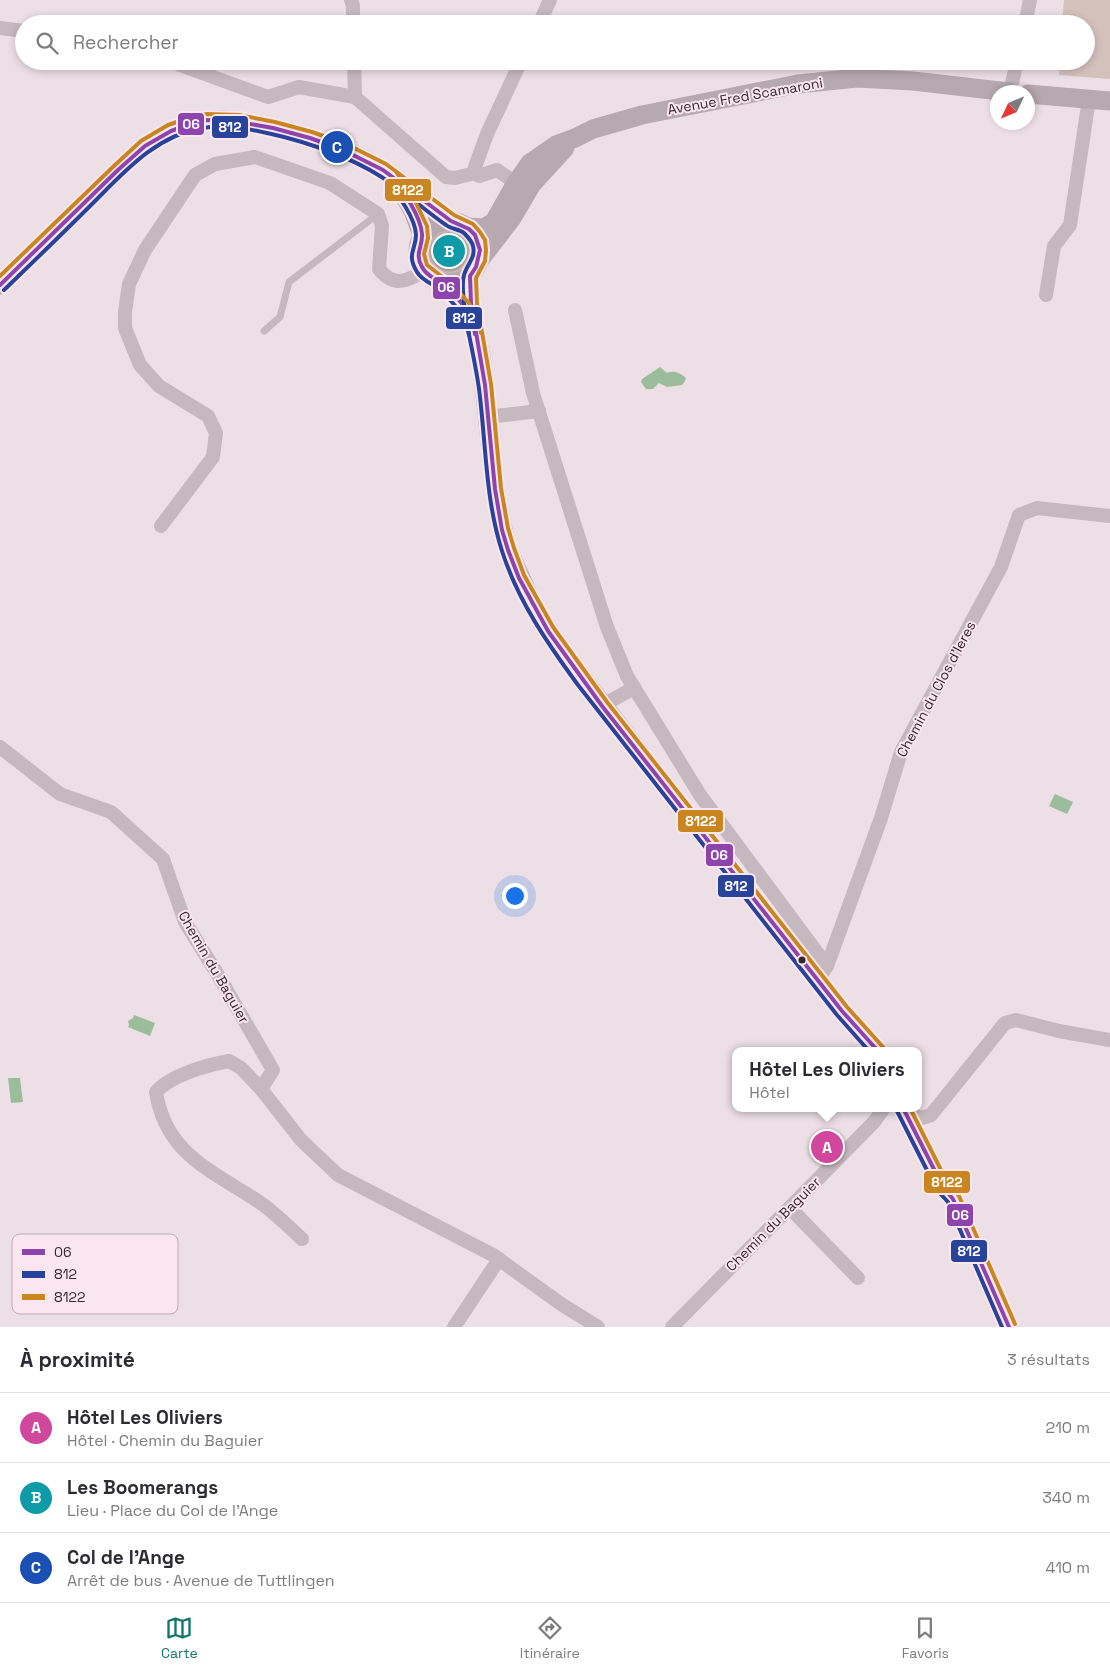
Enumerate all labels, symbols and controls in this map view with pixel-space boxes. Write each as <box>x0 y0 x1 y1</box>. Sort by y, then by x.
search box <box>15 15 1095 70</box>
icon: search <box>33 29 61 57</box>
text: Rechercher <box>73 30 179 55</box>
street label: Avenue Fred Scamaroni <box>666 73 824 119</box>
north arrow <box>990 85 1035 130</box>
line badge: 06 <box>177 112 205 136</box>
text: 06 <box>182 115 200 133</box>
line badge: 812 <box>211 115 249 139</box>
text: 812 <box>218 118 242 136</box>
pin: C <box>321 128 353 166</box>
line badge: 8122 <box>384 178 432 202</box>
text: 8122 <box>392 181 424 199</box>
pin: B <box>433 232 465 270</box>
line badge: 06 <box>432 276 461 300</box>
text: 06 <box>437 278 455 296</box>
line badge: 812 <box>445 306 483 330</box>
text: 812 <box>452 309 476 327</box>
street label: Chemin du Clos d'Ieres <box>892 618 980 760</box>
line badge: 8122 <box>677 809 724 833</box>
text: 8122 <box>685 812 717 830</box>
line badge: 06 <box>705 843 734 867</box>
text: 06 <box>710 846 728 864</box>
line badge: 812 <box>717 874 755 898</box>
text: 812 <box>724 877 748 895</box>
your location <box>502 883 528 909</box>
street label: Chemin du Baguier <box>175 908 253 1026</box>
unlabelled marker <box>797 955 807 965</box>
popup <box>732 1047 922 1112</box>
text: Hôtel Les Oliviers <box>749 1057 905 1082</box>
text: Hôtel <box>749 1082 790 1103</box>
pin: A <box>811 1128 843 1166</box>
line badge: 8122 <box>923 1170 971 1194</box>
street label: Chemin du Baguier <box>722 1173 824 1275</box>
text: 8122 <box>931 1173 963 1191</box>
line badge: 06 <box>946 1203 974 1227</box>
text: 06 <box>951 1206 969 1224</box>
legend <box>12 1234 178 1314</box>
line badge: 812 <box>950 1239 988 1263</box>
text: 812 <box>957 1242 981 1260</box>
text: 06 <box>54 1243 72 1261</box>
text: 812 <box>54 1265 77 1283</box>
text: 8122 <box>54 1288 85 1306</box>
text: À proximité <box>20 1346 135 1373</box>
text: 3 résultats <box>1007 1349 1090 1370</box>
text: Hôtel Les Oliviers <box>67 1405 223 1430</box>
text: A <box>31 1417 41 1438</box>
text: 210 m <box>1046 1417 1090 1438</box>
text: Hôtel · Chemin du Baguier <box>67 1430 263 1451</box>
text: Les Boomerangs <box>67 1475 218 1500</box>
text: B <box>31 1487 41 1508</box>
text: 340 m <box>1042 1487 1090 1508</box>
text: Lieu · Place du Col de l'Ange <box>67 1500 278 1521</box>
text: Col de l'Ange <box>67 1545 185 1570</box>
text: C <box>31 1557 41 1578</box>
text: 410 m <box>1046 1557 1090 1578</box>
text: Arrêt de bus · Avenue de Tuttlingen <box>67 1570 335 1591</box>
tab: Carte <box>161 1614 198 1662</box>
tab: Itinéraire <box>520 1614 580 1662</box>
tab: Favoris <box>902 1614 949 1662</box>

